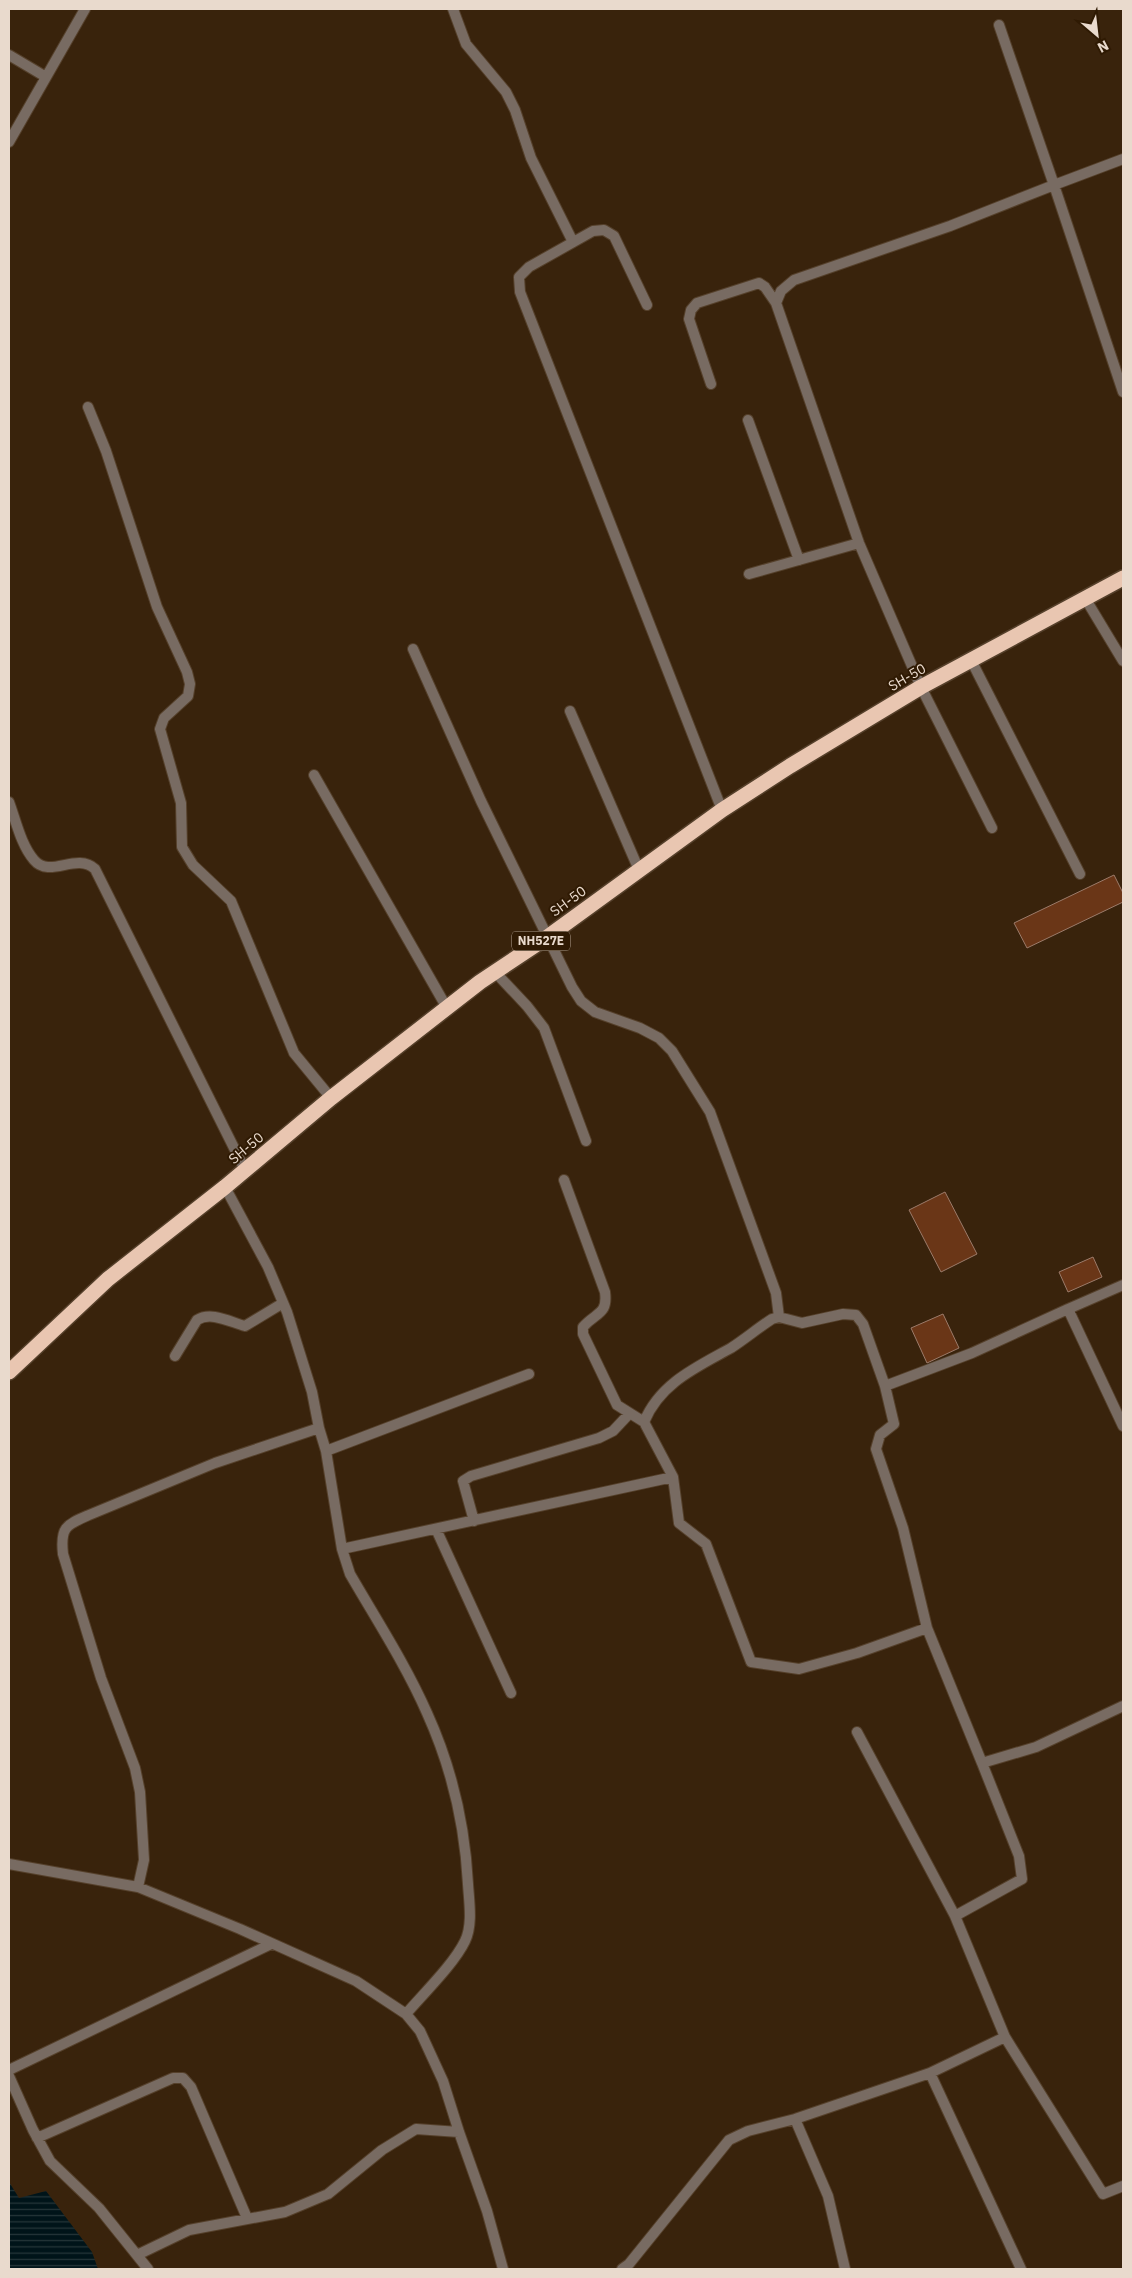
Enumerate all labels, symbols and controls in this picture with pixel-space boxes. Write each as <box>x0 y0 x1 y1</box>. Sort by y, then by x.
north arrow <box>1072 10 1122 60</box>
text: N <box>1094 36 1112 57</box>
street label: SH-50 <box>885 659 929 695</box>
street label: SH-50 <box>546 882 590 920</box>
road number: NH527E <box>512 931 570 950</box>
street label: SH-50 <box>225 1128 267 1168</box>

